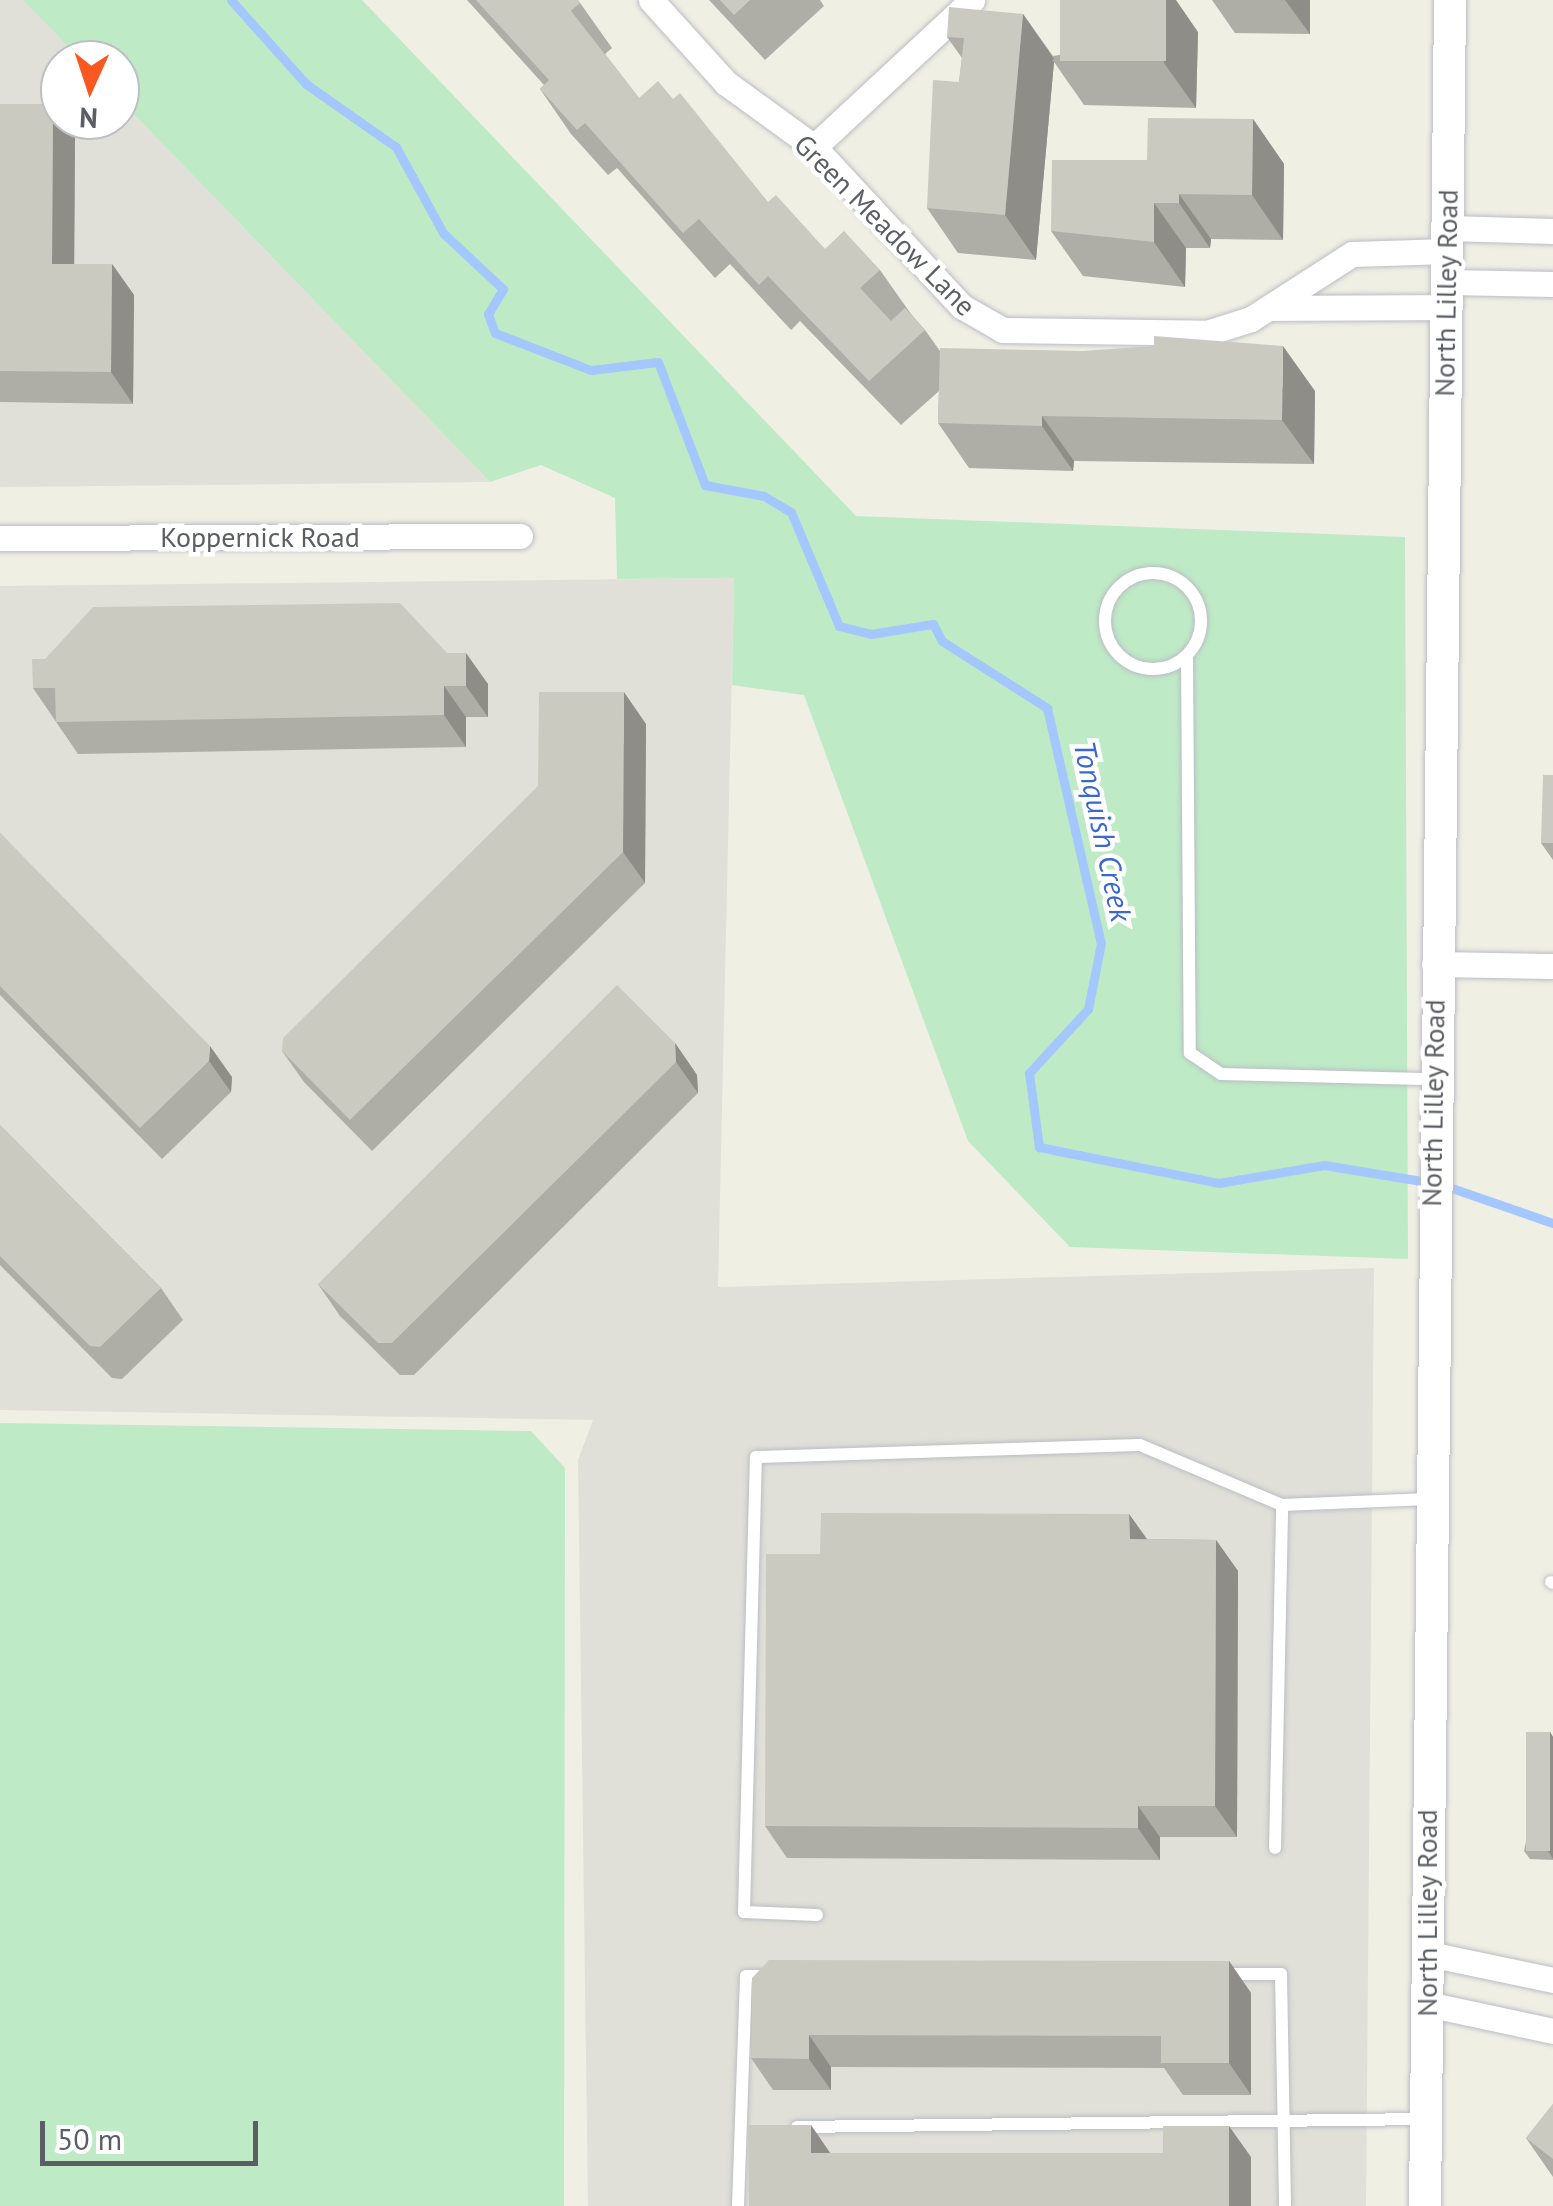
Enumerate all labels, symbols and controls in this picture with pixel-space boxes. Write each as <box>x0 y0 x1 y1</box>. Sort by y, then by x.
north arrow <box>40 40 140 140</box>
text: N <box>78 100 99 137</box>
street label: Green Meadow Lane <box>787 127 983 323</box>
street label: North Lilley Road <box>1427 189 1465 397</box>
street label: Koppernick Road <box>160 520 360 554</box>
water label: Tonquish Creek <box>1066 737 1140 925</box>
street label: North Lilley Road <box>1414 999 1452 1207</box>
street label: North Lilley Road <box>1410 1809 1444 2017</box>
scale bar <box>45 2101 262 2163</box>
text: 50 m <box>57 2119 122 2158</box>

